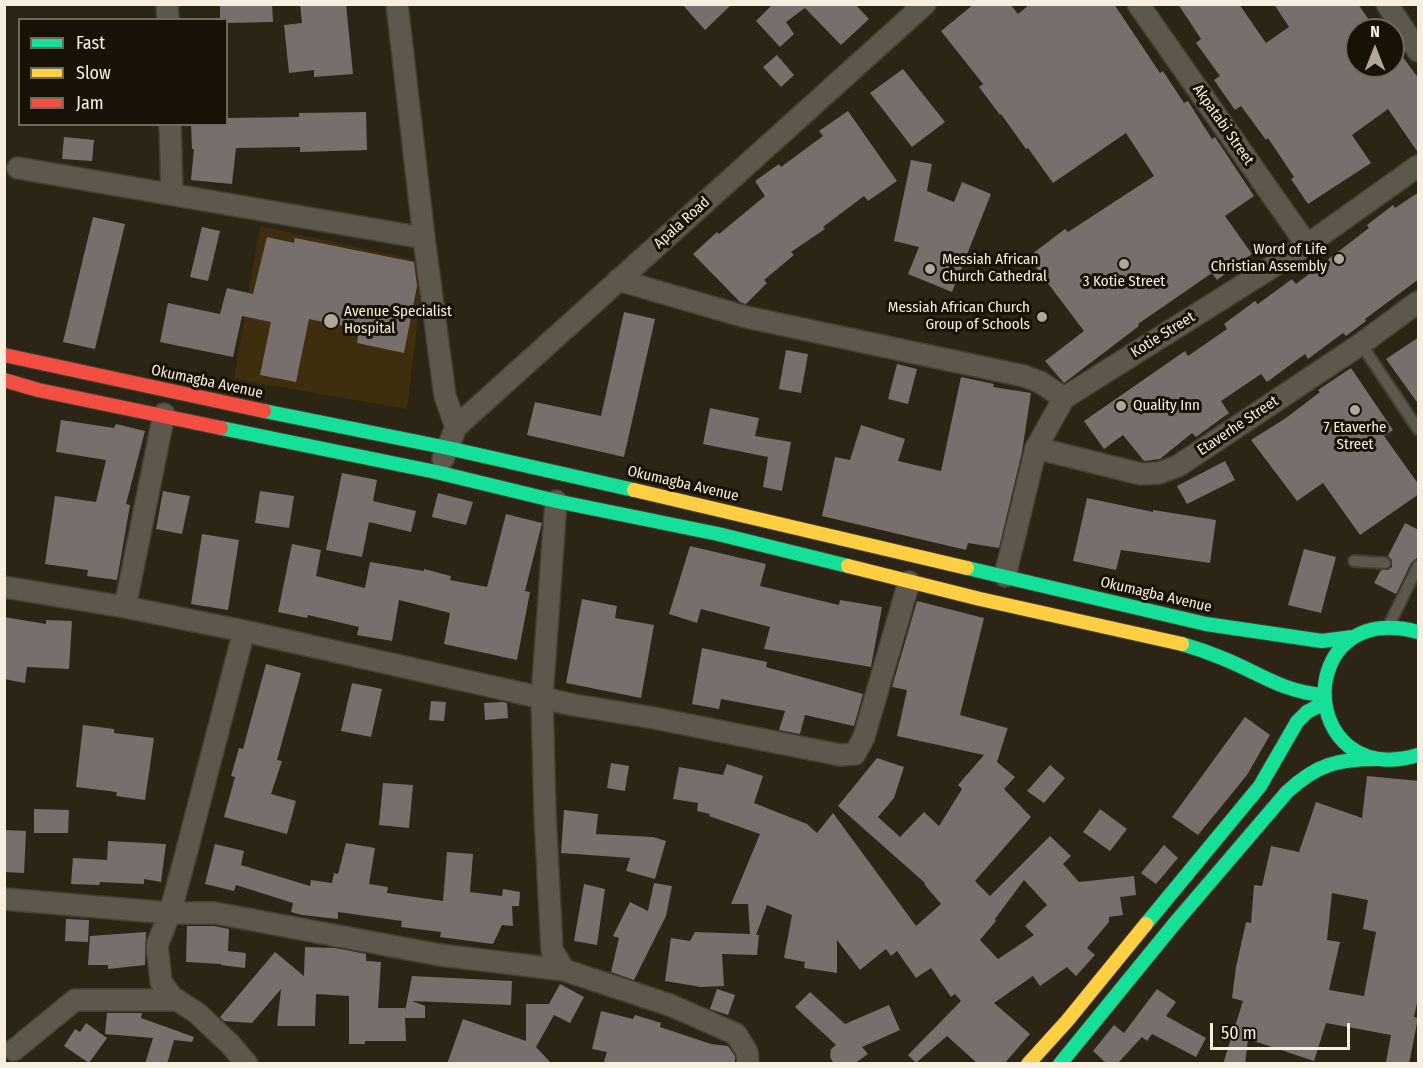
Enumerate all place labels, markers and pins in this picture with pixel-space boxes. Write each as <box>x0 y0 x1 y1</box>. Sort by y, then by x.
place label: Word of Life Christian Assembly <box>1211 241 1327 276</box>
place label: Messiah African Church Cathedral <box>942 251 1047 286</box>
marker: Word of Life Christian Assembly <box>1332 252 1346 266</box>
marker: 3 Kotie Street <box>1117 257 1131 271</box>
marker: Messiah African Church Cathedral <box>923 262 937 276</box>
place label: 3 Kotie Street <box>1083 273 1165 291</box>
place label: Messiah African Church Group of Schools <box>888 299 1030 334</box>
place label: Avenue Specialist Hospital <box>344 303 452 338</box>
marker: Messiah African Church Group of Schools <box>1035 310 1049 324</box>
marker: Avenue Specialist Hospital <box>322 312 340 330</box>
place label: Quality Inn <box>1133 397 1200 415</box>
marker: Quality Inn <box>1114 399 1128 413</box>
marker: 7 Etaverhe Street <box>1348 403 1362 417</box>
place label: 7 Etaverhe Street <box>1324 419 1386 454</box>

